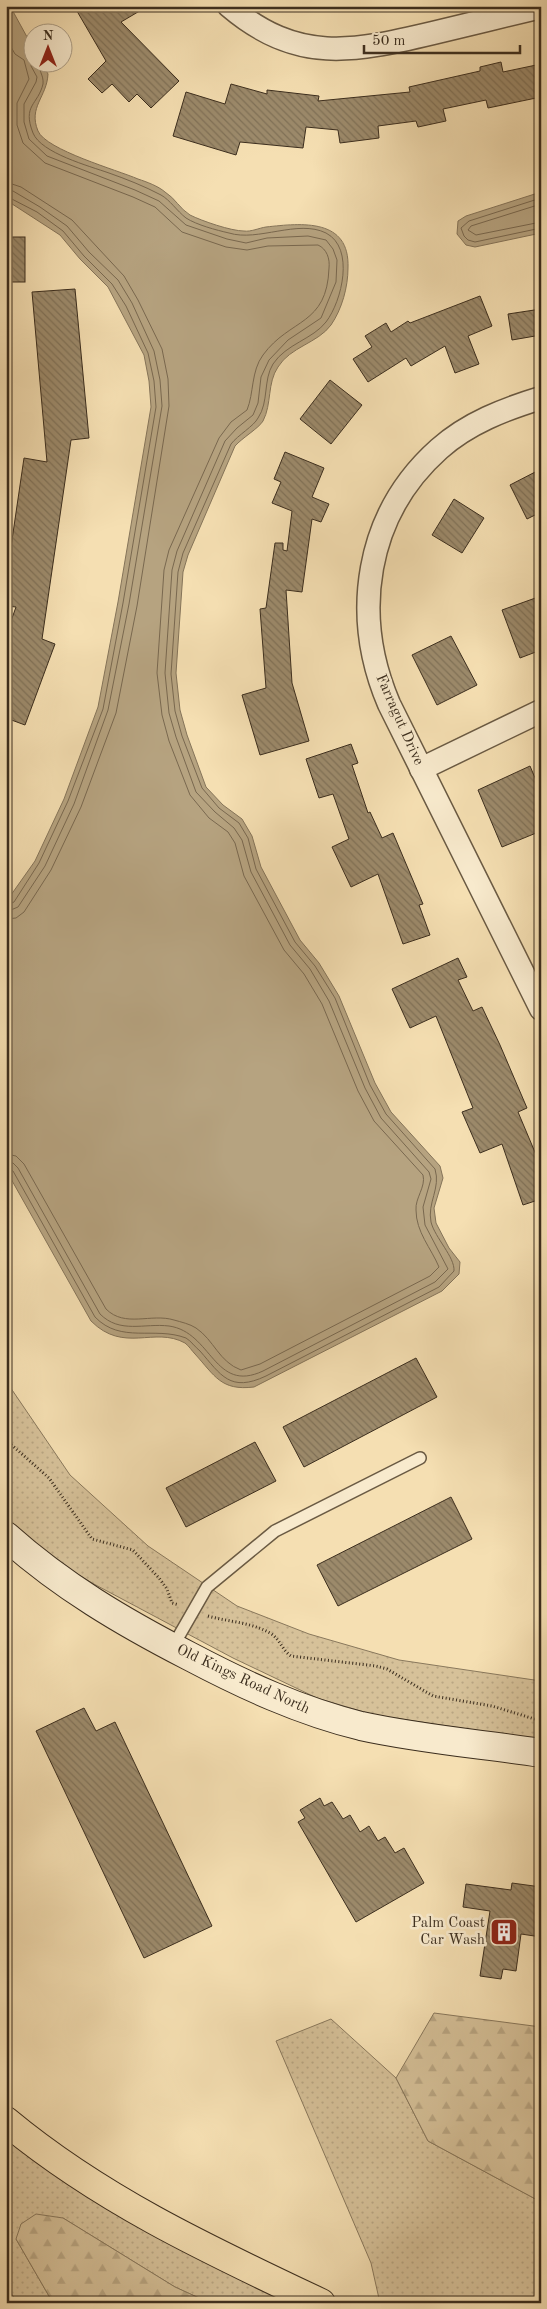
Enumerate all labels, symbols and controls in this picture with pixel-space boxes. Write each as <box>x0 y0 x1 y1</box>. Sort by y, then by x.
north arrow <box>22 22 72 72</box>
scale bar <box>364 22 521 54</box>
text: N <box>43 29 54 43</box>
text: 50 m <box>372 34 406 49</box>
street label: Farragut Drive <box>372 672 426 768</box>
street label: Old Kings Road North <box>174 1643 312 1717</box>
place label: Palm Coast Car Wash <box>411 1916 485 1948</box>
building icon: Palm Coast Car Wash <box>489 1917 519 1947</box>

